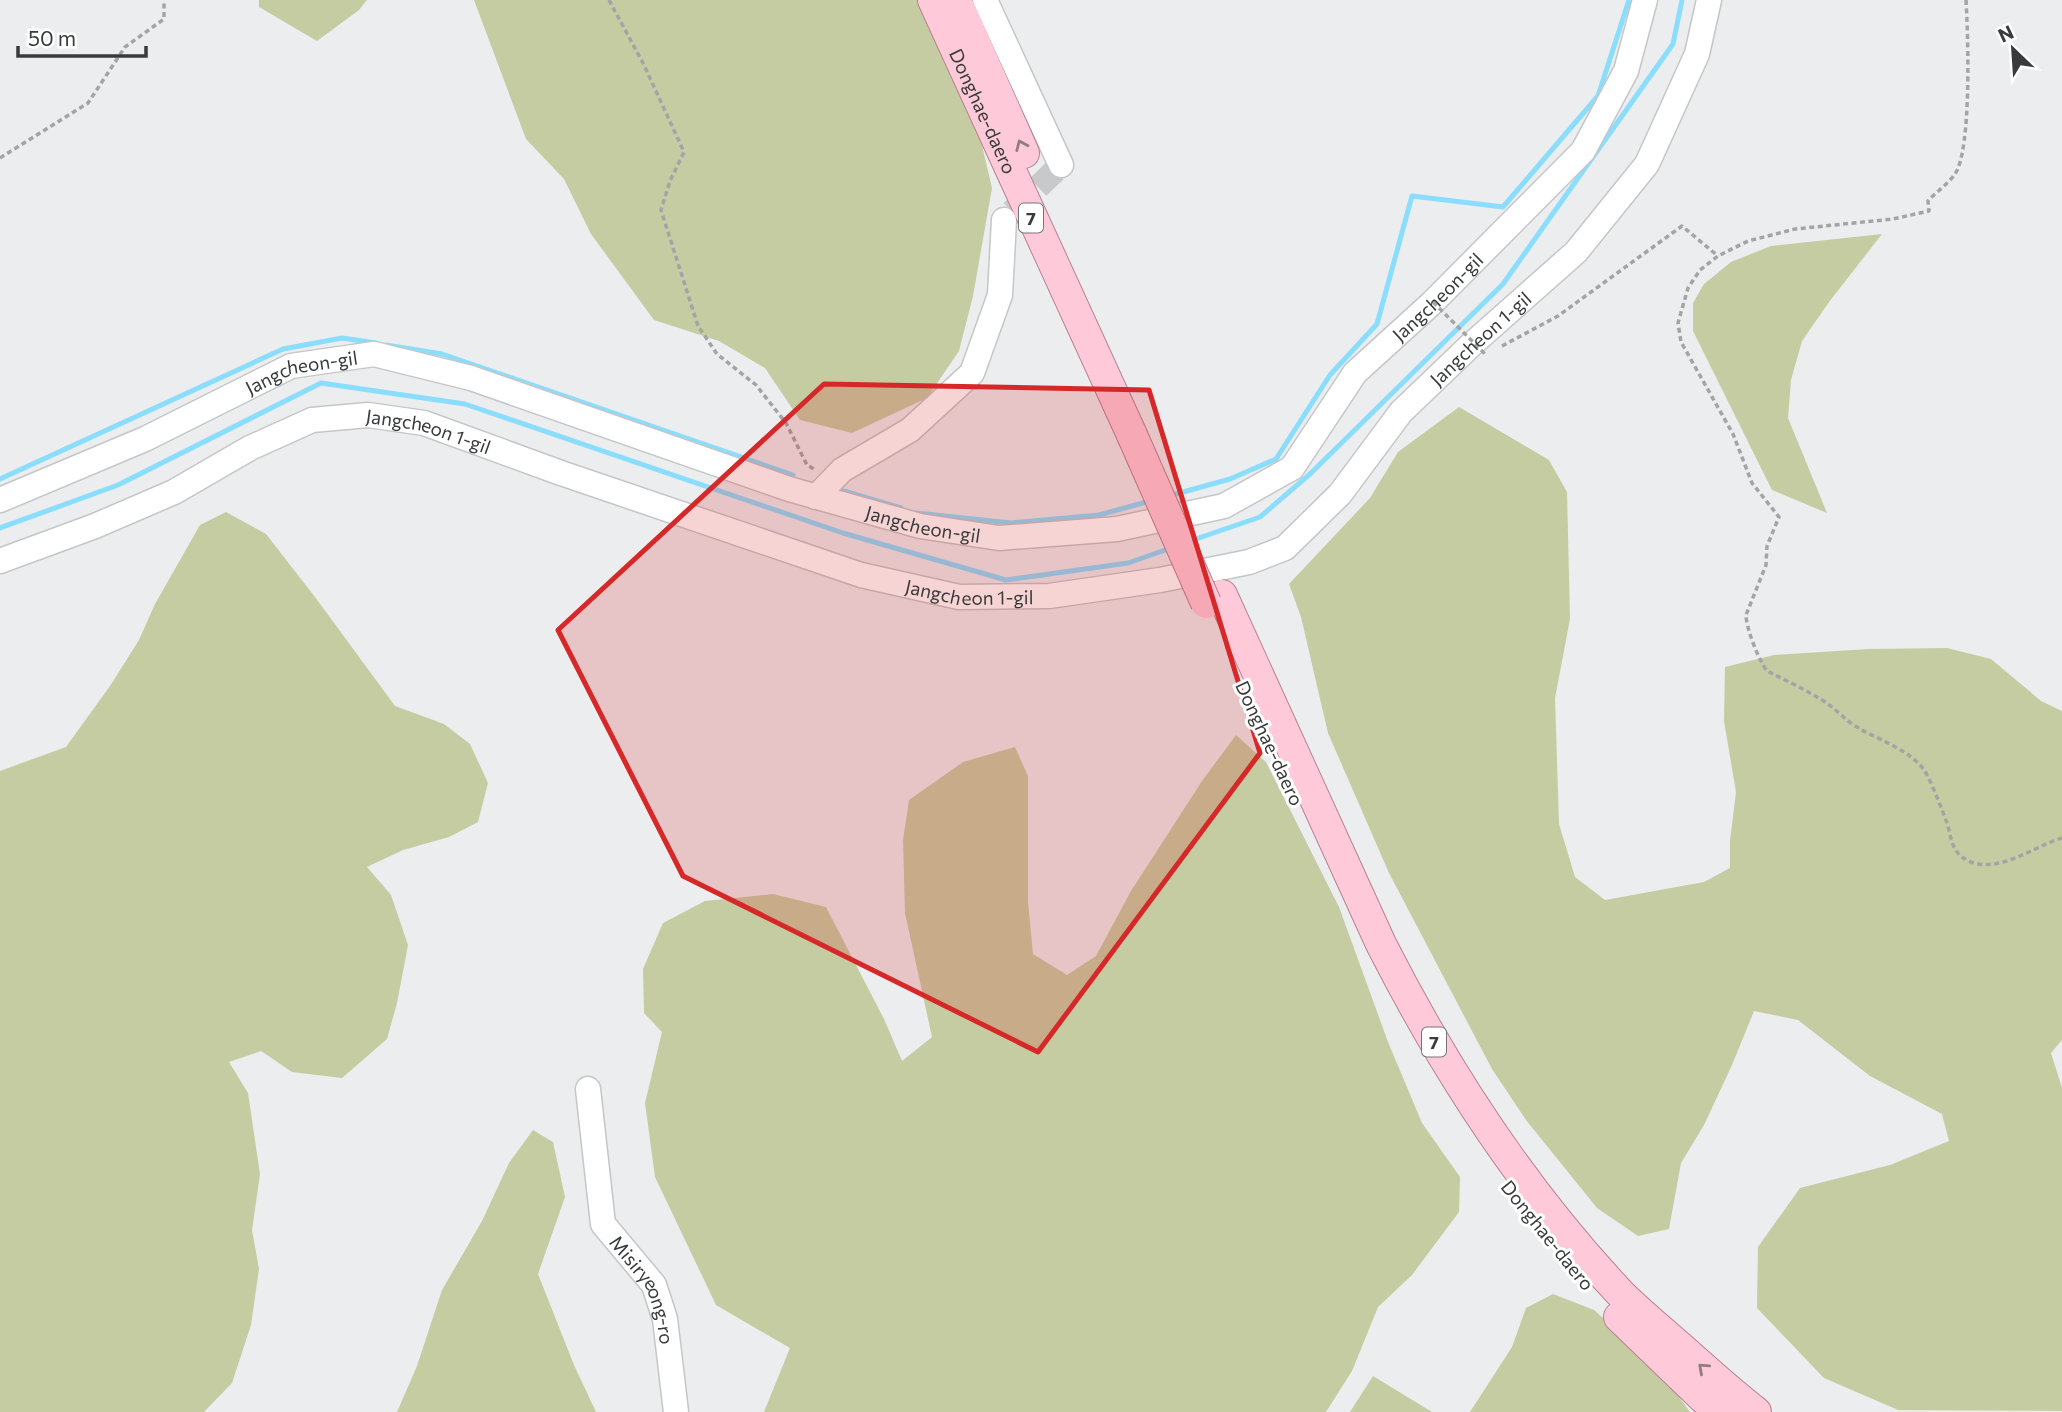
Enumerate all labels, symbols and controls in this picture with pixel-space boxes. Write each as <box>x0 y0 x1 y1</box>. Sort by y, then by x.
scale bar <box>18 14 145 58</box>
north arrow <box>1978 14 2048 84</box>
text: N <box>1994 20 2017 47</box>
text: 50 m <box>28 25 76 50</box>
street label: Donghae-daero <box>945 45 1022 177</box>
one-way arrow <box>1015 140 1029 152</box>
road number: 7 <box>1019 204 1043 232</box>
street label: Jangcheon-gil <box>1387 248 1487 345</box>
street label: Jangcheon 1-gil <box>1425 286 1535 390</box>
street label: Jangcheon-gil <box>241 345 359 399</box>
street label: Jangcheon 1-gil <box>365 403 494 458</box>
street label: Jangcheon-gil <box>863 500 982 547</box>
street label: Jangcheon 1-gil <box>903 574 1034 609</box>
street label: Donghae-daero <box>1231 677 1309 809</box>
road number: 7 <box>1422 1028 1446 1056</box>
street label: Donghae-daero <box>1497 1175 1599 1295</box>
street label: Misiryeong-ro <box>606 1230 679 1345</box>
one-way arrow <box>1699 1364 1712 1376</box>

